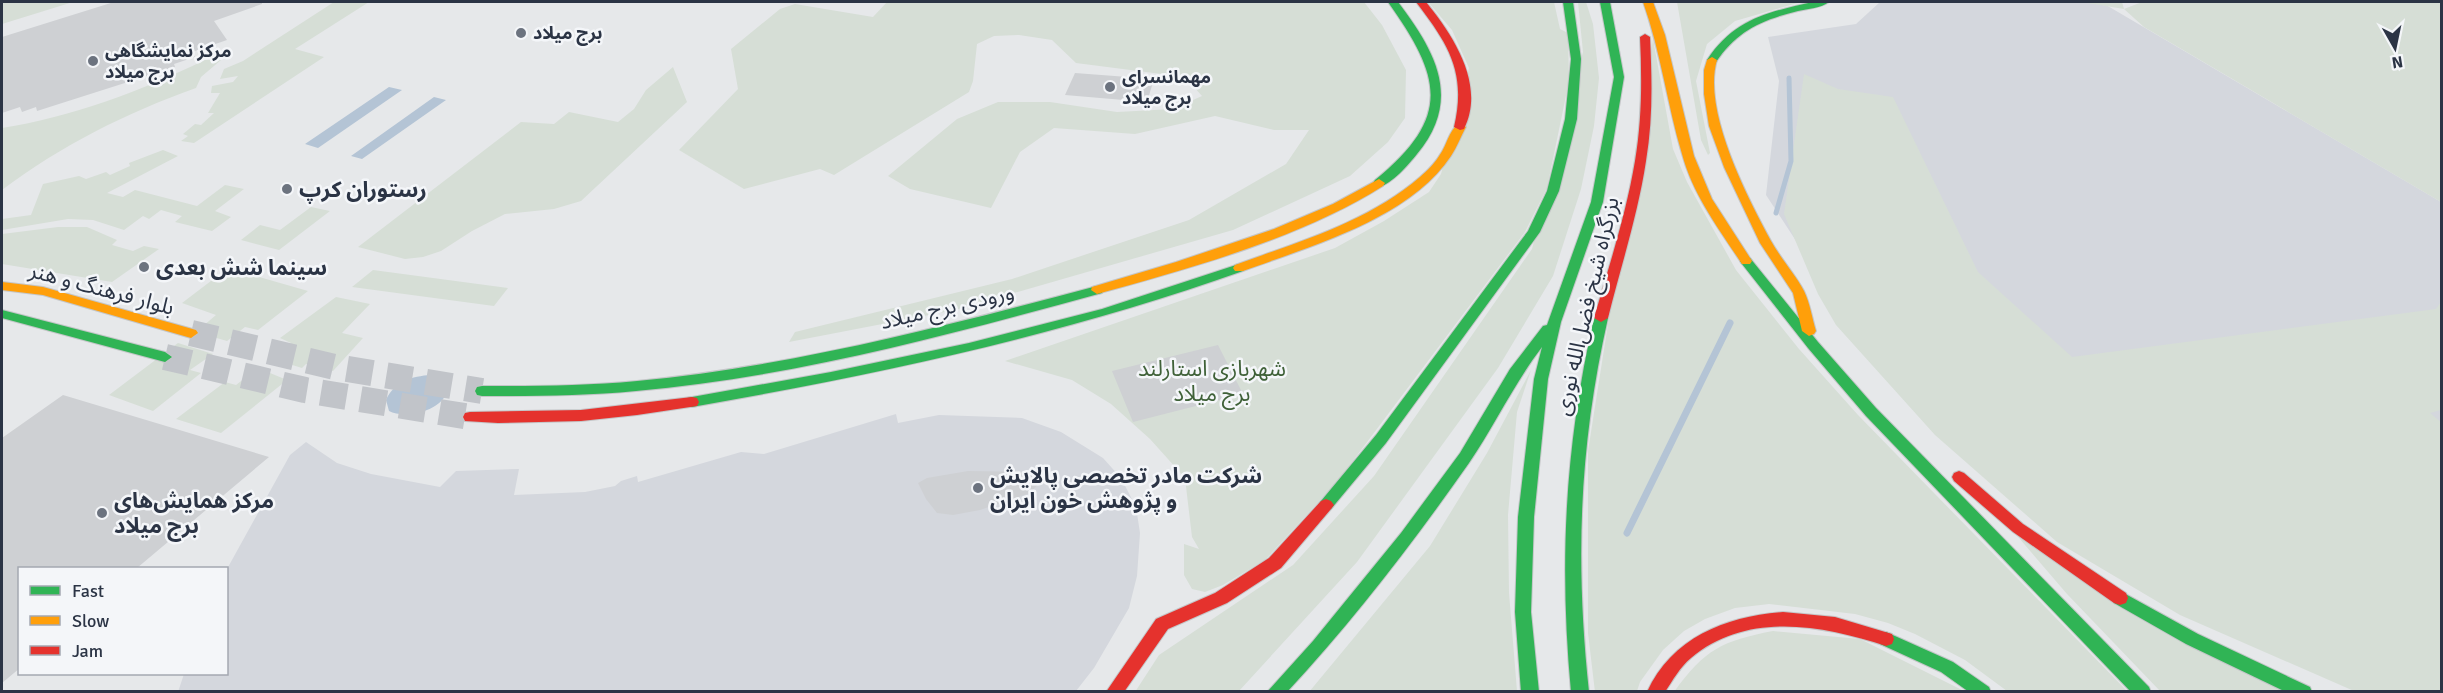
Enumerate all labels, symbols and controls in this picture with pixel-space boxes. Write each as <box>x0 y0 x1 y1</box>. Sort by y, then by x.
north arrow <box>2365 18 2425 78</box>
place label: برج میلاد <box>533 22 603 46</box>
marker: برج میلاد <box>514 26 528 40</box>
place label: مرکز نمایشگاهی برج میلاد <box>105 40 231 85</box>
text: N <box>2390 51 2404 73</box>
marker: مرکز نمایشگاهی برج میلاد <box>86 54 100 68</box>
place label: مهمانسرای برج میلاد <box>1122 66 1211 111</box>
marker: مهمانسرای برج میلاد <box>1103 80 1117 94</box>
place label: رستوران کرپ <box>299 176 427 204</box>
marker: رستوران کرپ <box>280 182 294 196</box>
street label: بزرگراه شیخ فضل‌الله نوری <box>1548 194 1628 419</box>
place label: سینما شش بعدی <box>156 254 327 281</box>
street label: بلوار فرهنگ و هنر <box>26 256 177 321</box>
marker: سینما شش بعدی <box>137 260 151 274</box>
street label: ورودی برج میلاد <box>877 278 1017 338</box>
park label: شهربازی استارلند برج میلاد <box>1138 355 1286 410</box>
place label: شرکت مادر تخصصی پالایش و پژوهش خون ایران <box>990 462 1262 515</box>
marker: شرکت مادر تخصصی پالایش و پژوهش خون ایران <box>971 481 985 495</box>
place label: مرکز همایش‌های برج میلاد <box>114 487 274 542</box>
marker: مرکز همایش‌های برج میلاد <box>95 506 109 520</box>
legend <box>18 567 228 675</box>
text: Fast <box>72 580 104 602</box>
text: Slow <box>72 610 109 632</box>
text: Jam <box>72 640 103 662</box>

